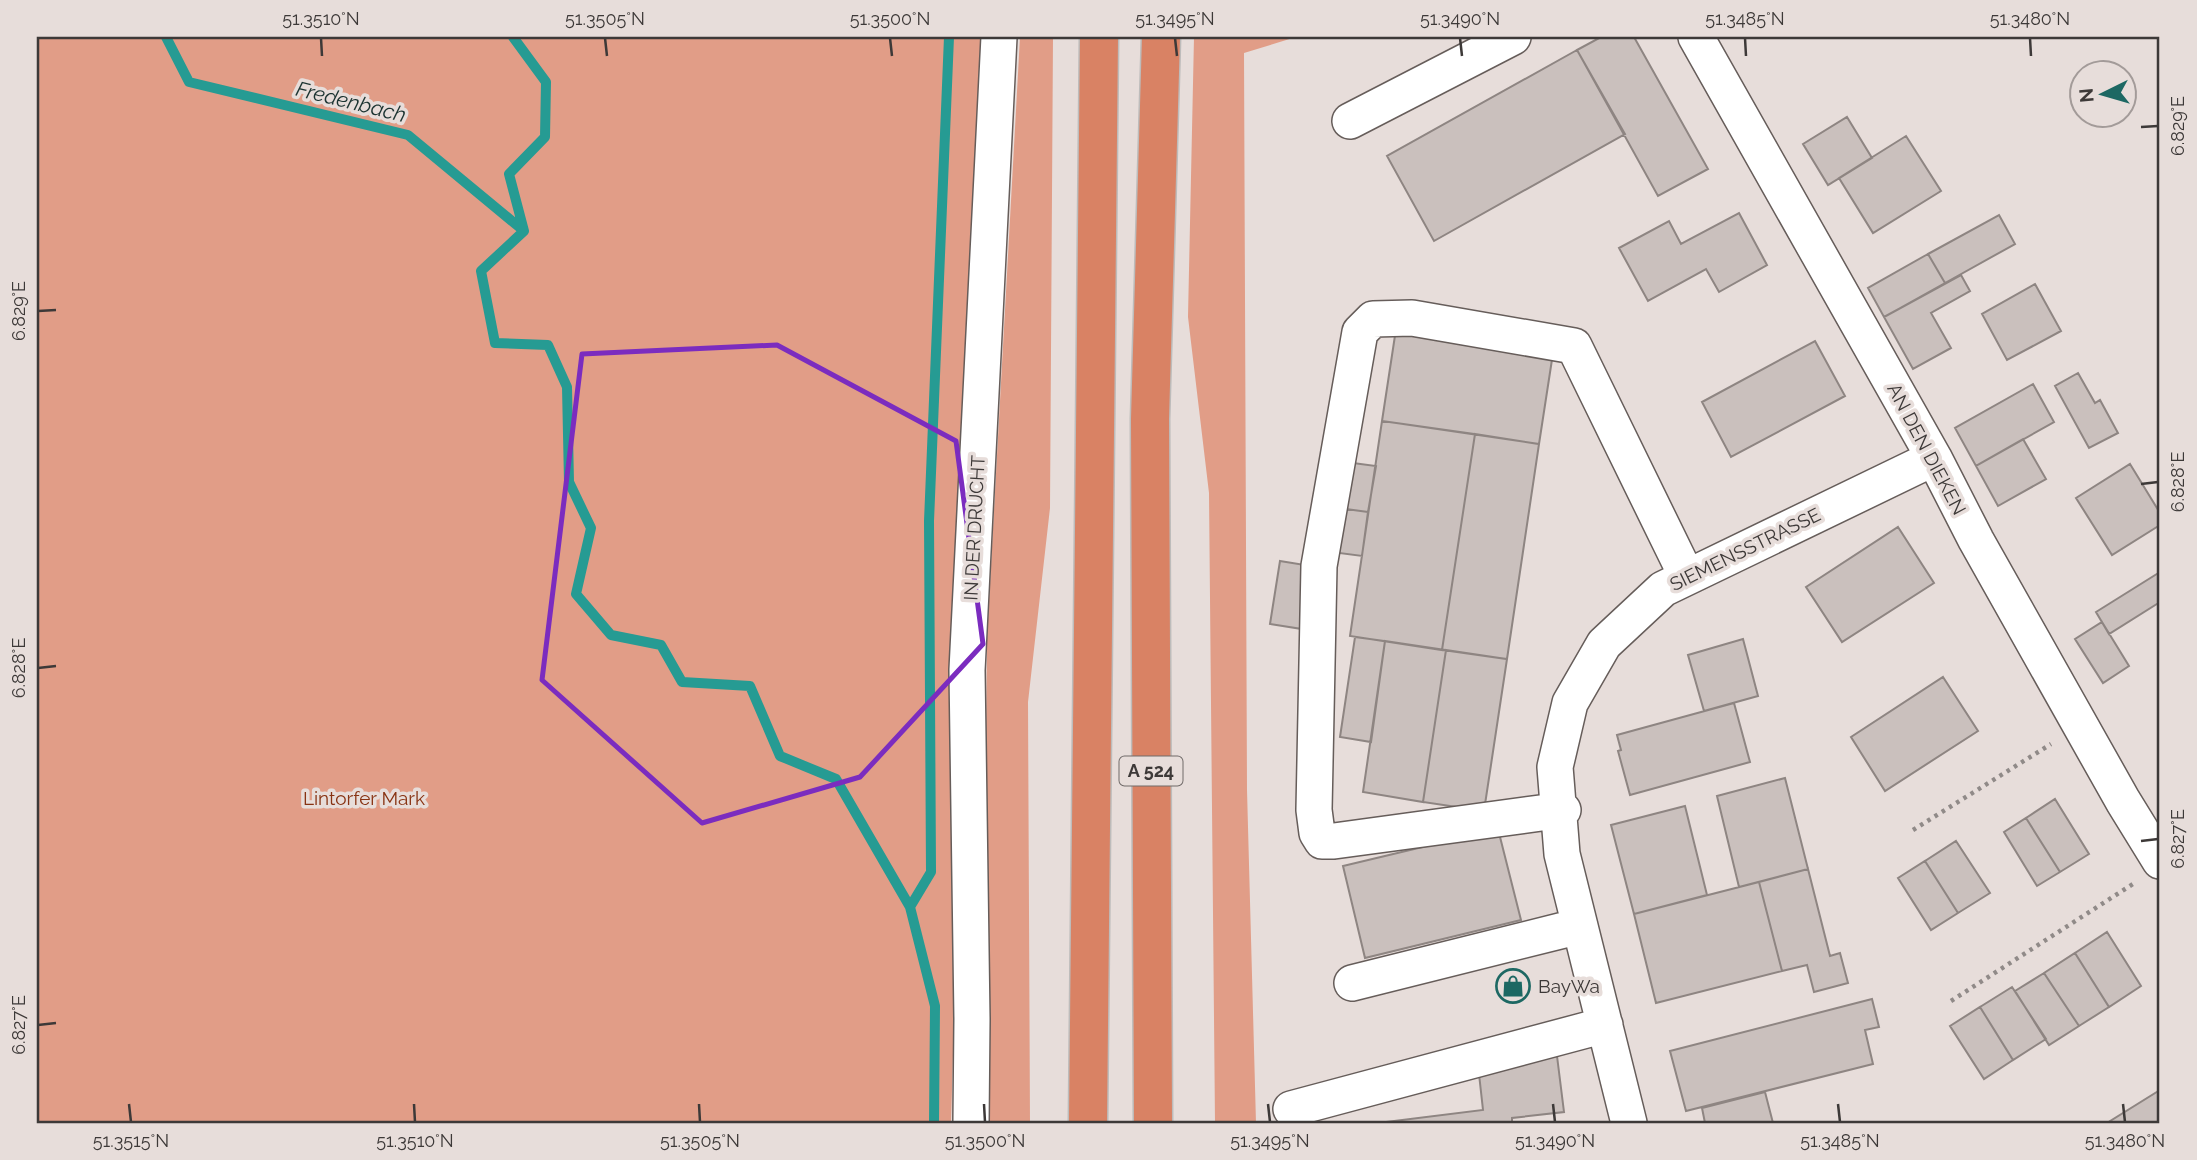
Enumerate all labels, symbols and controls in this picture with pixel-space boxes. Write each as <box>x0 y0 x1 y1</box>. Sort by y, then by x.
text: 51.3510°N <box>282 8 360 29</box>
text: 51.3505°N <box>565 8 645 29</box>
text: 51.3500°N <box>850 8 930 29</box>
text: 51.3495°N <box>1135 8 1215 29</box>
text: 51.3490°N <box>1420 8 1500 29</box>
text: 51.3485°N <box>1705 8 1785 29</box>
text: 51.3480°N <box>1990 8 2070 29</box>
north arrow <box>2068 60 2138 130</box>
water label: Fredenbach <box>293 76 409 127</box>
text: N <box>2074 87 2098 104</box>
text: 6.829°E <box>2167 96 2188 156</box>
text: 6.829°E <box>8 281 29 341</box>
street label: AN DEN DIEKEN <box>1883 380 1971 518</box>
text: 6.828°E <box>2167 452 2188 512</box>
street label: IN DER DRUCHT <box>959 454 989 601</box>
street label: SIEMENSSTRASSE <box>1666 503 1824 595</box>
text: 6.828°E <box>8 638 29 698</box>
road number: A 524 <box>1120 756 1182 786</box>
park label: Lintorfer Mark <box>303 787 425 809</box>
text: 6.827°E <box>2167 809 2188 869</box>
shop icon: BayWa <box>1494 967 1532 1005</box>
place label: BayWa <box>1538 975 1600 997</box>
text: 6.827°E <box>8 995 29 1055</box>
text: 51.3515°N <box>93 1130 169 1151</box>
text: 51.3510°N <box>376 1130 454 1151</box>
text: 51.3505°N <box>660 1130 740 1151</box>
text: 51.3500°N <box>945 1130 1025 1151</box>
text: 51.3495°N <box>1230 1130 1310 1151</box>
text: 51.3490°N <box>1515 1130 1595 1151</box>
text: 51.3485°N <box>1800 1130 1880 1151</box>
text: 51.3480°N <box>2085 1130 2165 1151</box>

